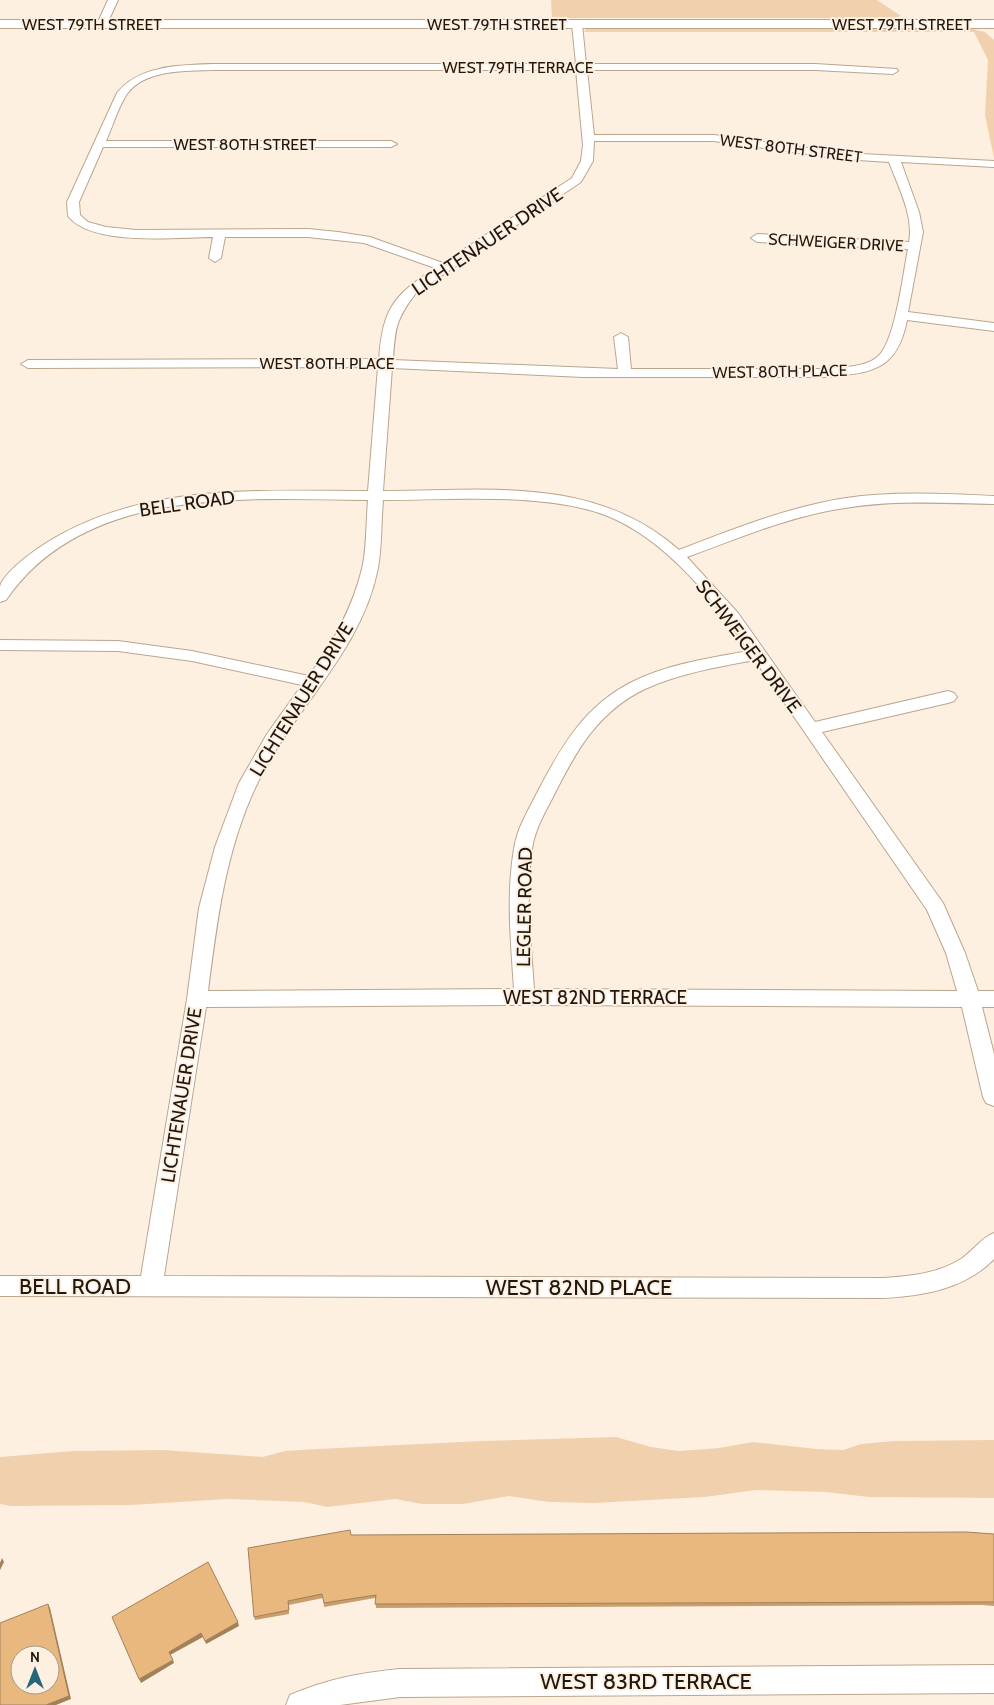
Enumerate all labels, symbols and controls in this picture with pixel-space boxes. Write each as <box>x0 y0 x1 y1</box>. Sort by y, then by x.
street label: WEST 79TH STREET <box>22 15 162 34</box>
street label: WEST 79TH STREET <box>427 15 567 34</box>
street label: WEST 79TH STREET <box>832 15 972 34</box>
street label: WEST 79TH TERRACE <box>442 58 594 77</box>
street label: WEST 80TH STREET <box>719 130 864 167</box>
street label: WEST 80TH STREET <box>173 135 317 154</box>
street label: LICHTENAUER DRIVE <box>407 182 567 300</box>
street label: SCHWEIGER DRIVE <box>768 229 904 256</box>
street label: WEST 80TH PLACE <box>259 354 395 373</box>
street label: WEST 80TH PLACE <box>712 361 848 382</box>
street label: BELL ROAD <box>138 485 237 522</box>
street label: SCHWEIGER DRIVE <box>691 575 806 717</box>
street label: LICHTENAUER DRIVE <box>245 618 358 780</box>
street label: LEGLER ROAD <box>512 847 537 967</box>
street label: WEST 82ND TERRACE <box>503 986 687 1009</box>
street label: LICHTENAUER DRIVE <box>156 1006 207 1184</box>
street label: BELL ROAD <box>19 1273 131 1300</box>
street label: WEST 82ND PLACE <box>486 1274 672 1301</box>
north arrow <box>10 1645 60 1695</box>
text: N <box>30 1648 40 1666</box>
street label: WEST 83RD TERRACE <box>540 1668 752 1695</box>

